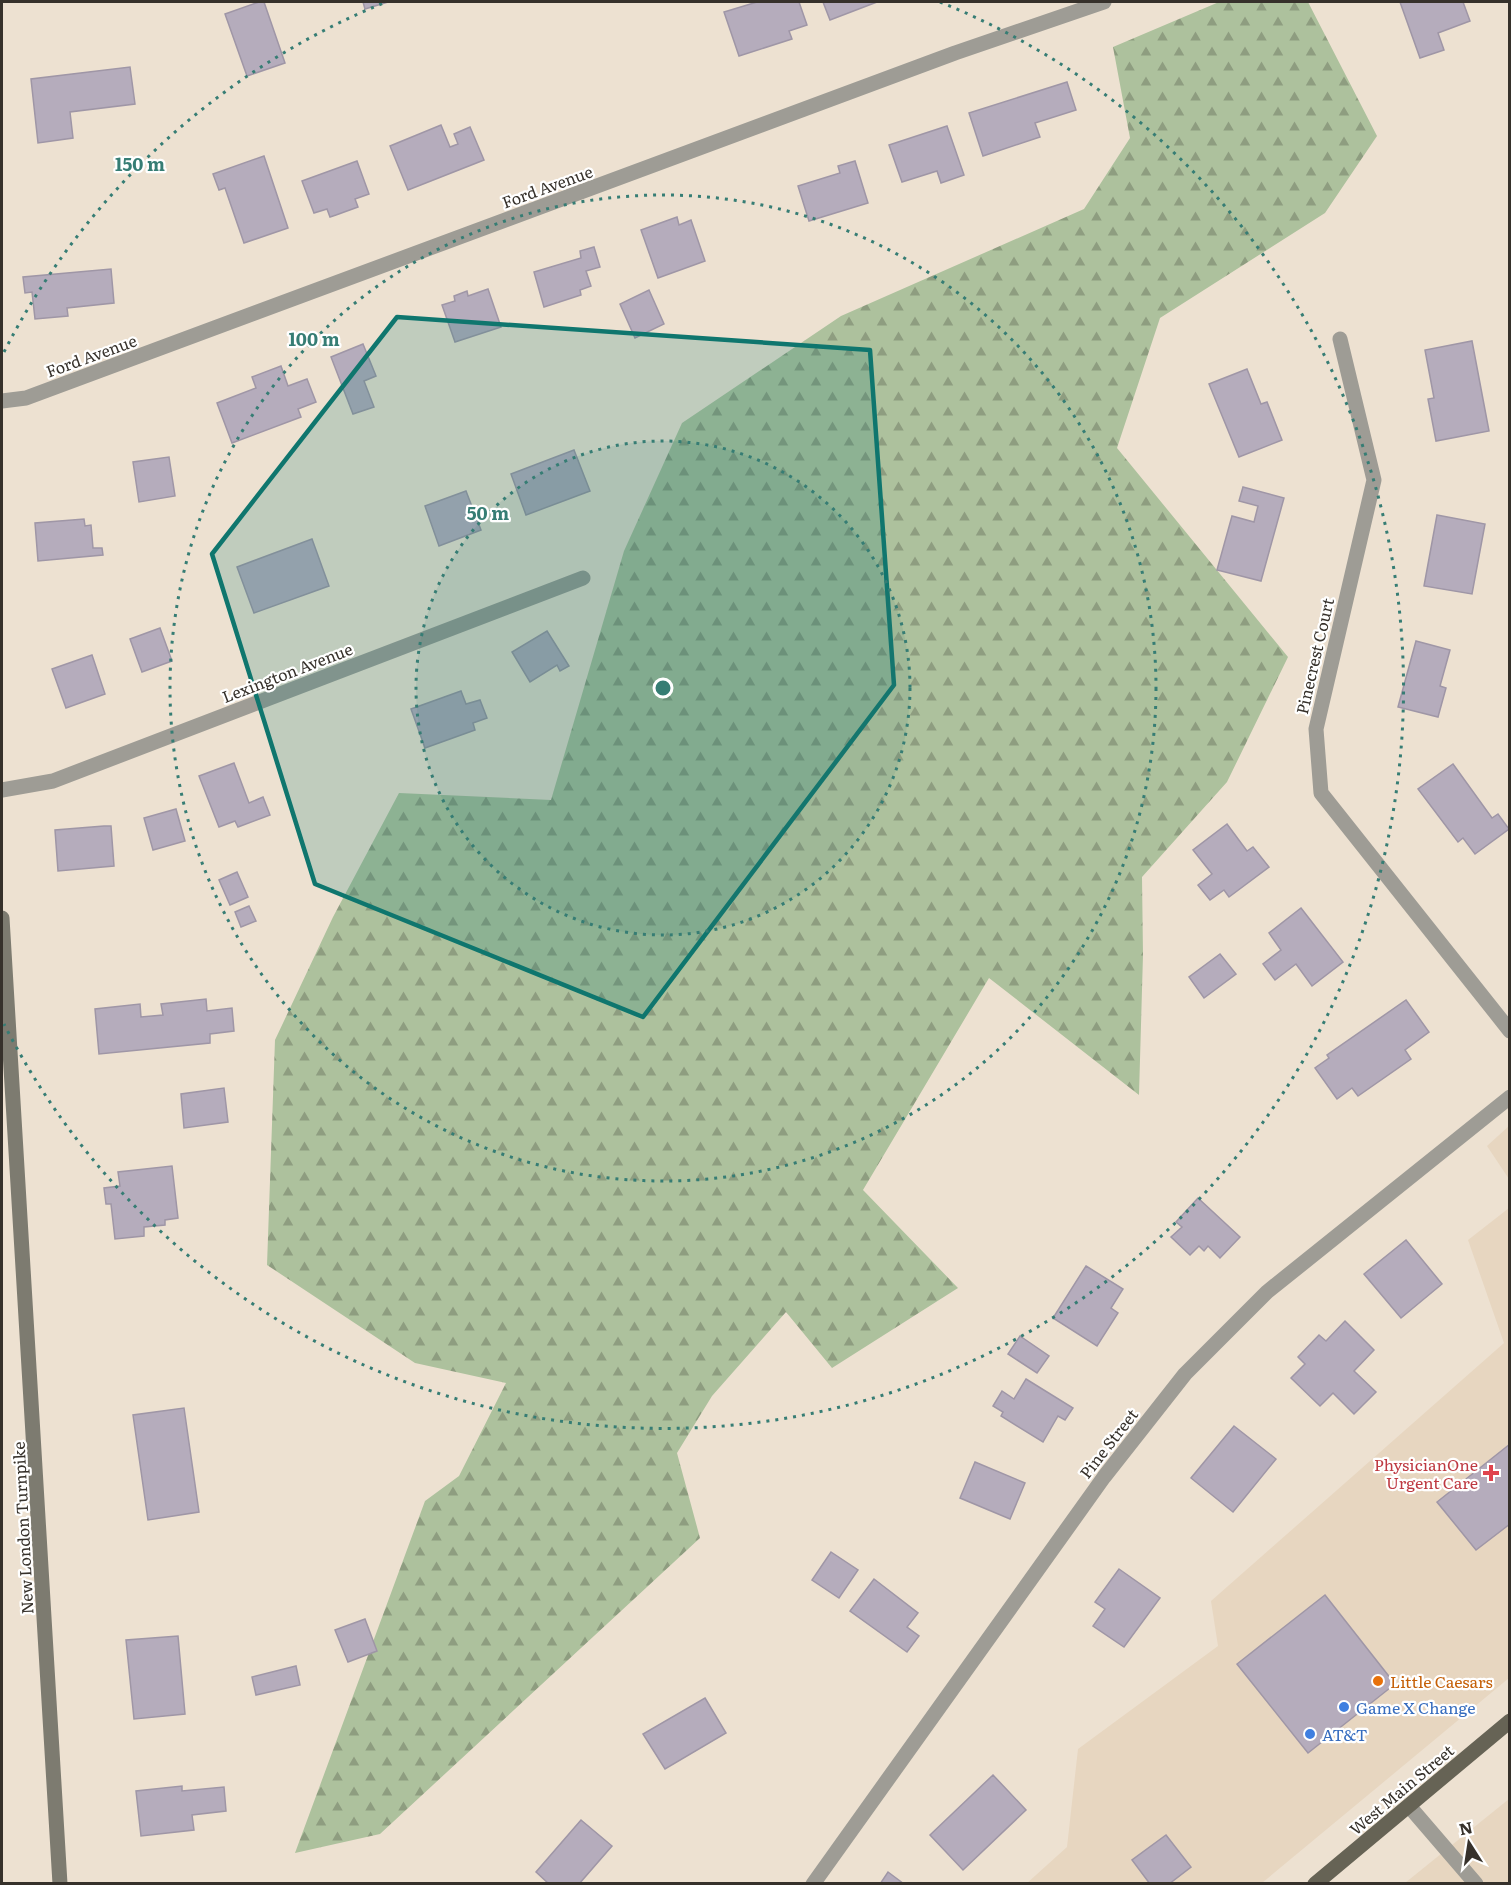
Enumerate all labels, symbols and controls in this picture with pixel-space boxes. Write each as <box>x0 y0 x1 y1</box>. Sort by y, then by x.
text: 150 m <box>115 150 165 177</box>
street label: Ford Avenue <box>498 158 596 214</box>
text: 100 m <box>288 325 340 352</box>
street label: Ford Avenue <box>42 327 140 383</box>
text: 50 m <box>467 499 509 526</box>
street label: Pinecrest Court <box>1289 595 1339 716</box>
street label: Lexington Avenue <box>218 636 356 708</box>
centre of rings <box>653 678 673 698</box>
street label: Pine Street <box>1073 1403 1143 1483</box>
street label: New London Turnpike <box>5 1441 39 1615</box>
place label: PhysicianOne Urgent Care <box>1374 1452 1478 1494</box>
marker: PhysicianOne Urgent Care <box>1482 1464 1500 1482</box>
place label: Little Caesars <box>1390 1669 1493 1693</box>
marker: Little Caesars <box>1371 1674 1385 1688</box>
place label: Game X Change <box>1356 1695 1476 1719</box>
marker: Game X Change <box>1337 1700 1351 1714</box>
place label: AT&T <box>1322 1722 1368 1746</box>
marker: AT&T <box>1303 1727 1317 1741</box>
street label: West Main Street <box>1343 1738 1459 1840</box>
north arrow <box>1439 1813 1499 1873</box>
text: N <box>1457 1814 1475 1840</box>

